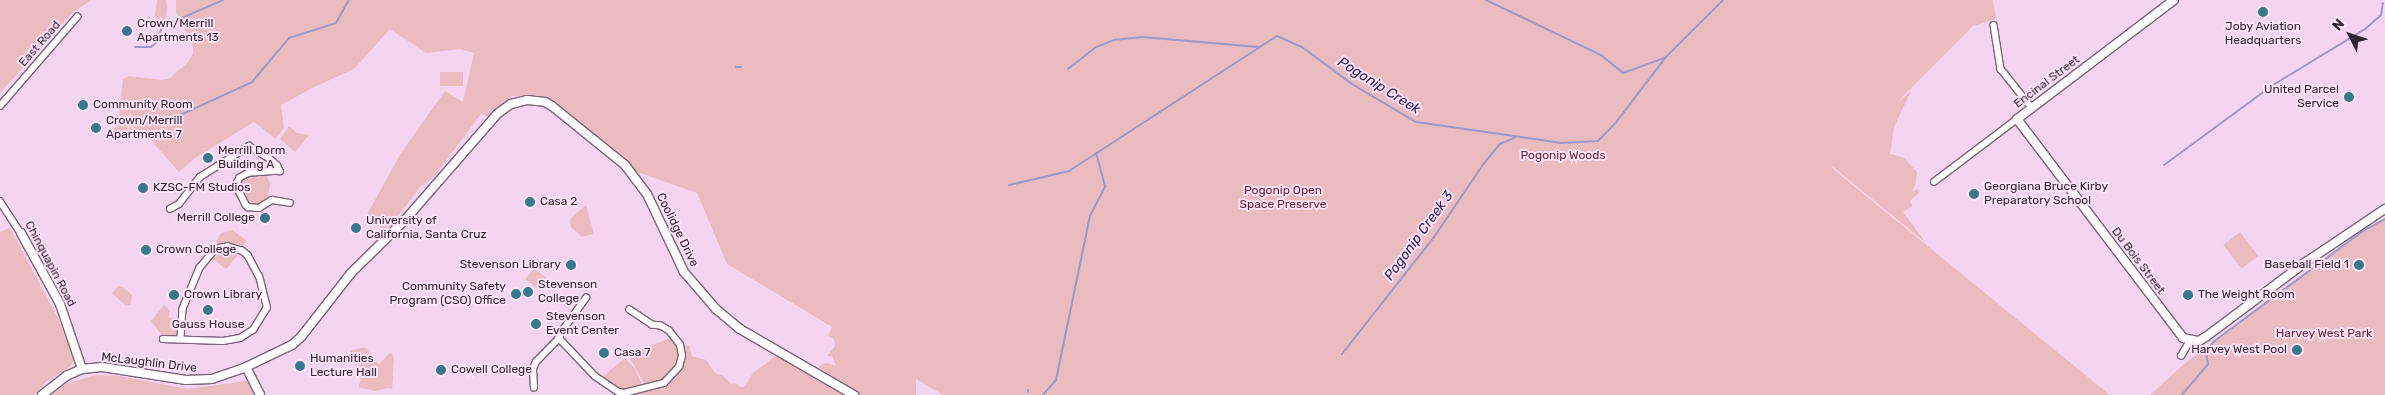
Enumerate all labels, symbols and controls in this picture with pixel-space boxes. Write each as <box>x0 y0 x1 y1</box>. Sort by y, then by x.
marker: Joby Aviation Headquarters <box>2257 6 2269 18</box>
north arrow <box>2325 10 2375 60</box>
text: N <box>2329 15 2348 34</box>
place label: Crown/Merrill Apartments 13 <box>137 17 219 45</box>
street label: East Road <box>16 18 64 70</box>
place label: Joby Aviation Headquarters <box>2225 20 2301 48</box>
marker: Crown/Merrill Apartments 13 <box>121 25 133 37</box>
street label: Encinal Street <box>2011 53 2083 111</box>
water label: Pogonip Creek <box>1334 54 1424 118</box>
place label: United Parcel Service <box>2264 83 2339 111</box>
marker: United Parcel Service <box>2343 91 2355 103</box>
place label: Community Room <box>93 98 193 112</box>
marker: Community Room <box>77 99 89 111</box>
place label: Crown/Merrill Apartments 7 <box>106 114 182 142</box>
marker: Crown/Merrill Apartments 7 <box>90 122 102 134</box>
place label: Merrill Dorm Building A <box>218 144 285 172</box>
park label: Pogonip Woods <box>1520 149 1606 163</box>
marker: Merrill Dorm Building A <box>202 152 214 164</box>
place label: Georgiana Bruce Kirby Preparatory School <box>1984 180 2108 208</box>
place label: KZSC-FM Studios <box>153 181 250 195</box>
marker: KZSC-FM Studios <box>137 182 149 194</box>
park label: Pogonip Open Space Preserve <box>1240 184 1326 212</box>
water label: Pogonip Creek 3 <box>1381 188 1457 284</box>
marker: Georgiana Bruce Kirby Preparatory School <box>1968 188 1980 200</box>
street label: Coolidge Drive <box>653 191 701 269</box>
place label: Casa 2 <box>540 195 577 209</box>
marker: Casa 2 <box>524 196 536 208</box>
place label: Merrill College <box>177 211 255 225</box>
marker: Merrill College <box>259 212 271 224</box>
place label: University of California, Santa Cruz <box>366 214 487 242</box>
street label: Chinquapin Road <box>21 219 79 309</box>
marker: University of California, Santa Cruz <box>350 222 362 234</box>
street label: Du Bois Street <box>2108 225 2168 297</box>
place label: Crown College <box>156 243 236 257</box>
marker: Crown College <box>140 244 152 256</box>
place label: Stevenson Library <box>460 258 561 272</box>
place label: Baseball Field 1 <box>2264 258 2349 272</box>
marker: Stevenson Library <box>565 259 577 271</box>
marker: Baseball Field 1 <box>2353 259 2365 271</box>
place label: Stevenson College <box>538 278 597 306</box>
place label: Community Safety Program (CSO) Office <box>389 280 506 308</box>
marker: Stevenson College <box>522 286 534 298</box>
place label: Crown Library <box>184 288 262 302</box>
marker: Community Safety Program (CSO) Office <box>510 288 522 300</box>
place label: The Weight Room <box>2198 288 2295 302</box>
marker: Crown Library <box>168 289 180 301</box>
marker: The Weight Room <box>2182 289 2194 301</box>
marker: Gauss House <box>202 304 214 316</box>
place label: Stevenson Event Center <box>546 310 619 338</box>
place label: Gauss House <box>172 318 244 332</box>
marker: Stevenson Event Center <box>530 318 542 330</box>
park label: Harvey West Park <box>2275 327 2373 341</box>
place label: Harvey West Pool <box>2191 343 2287 357</box>
marker: Harvey West Pool <box>2291 344 2303 356</box>
place label: Casa 7 <box>614 346 650 360</box>
marker: Casa 7 <box>598 347 610 359</box>
street label: McLaughlin Drive <box>100 350 198 376</box>
place label: Humanities Lecture Hall <box>310 352 377 380</box>
marker: Humanities Lecture Hall <box>294 360 306 372</box>
place label: Cowell College <box>451 363 532 377</box>
marker: Cowell College <box>435 364 447 376</box>

